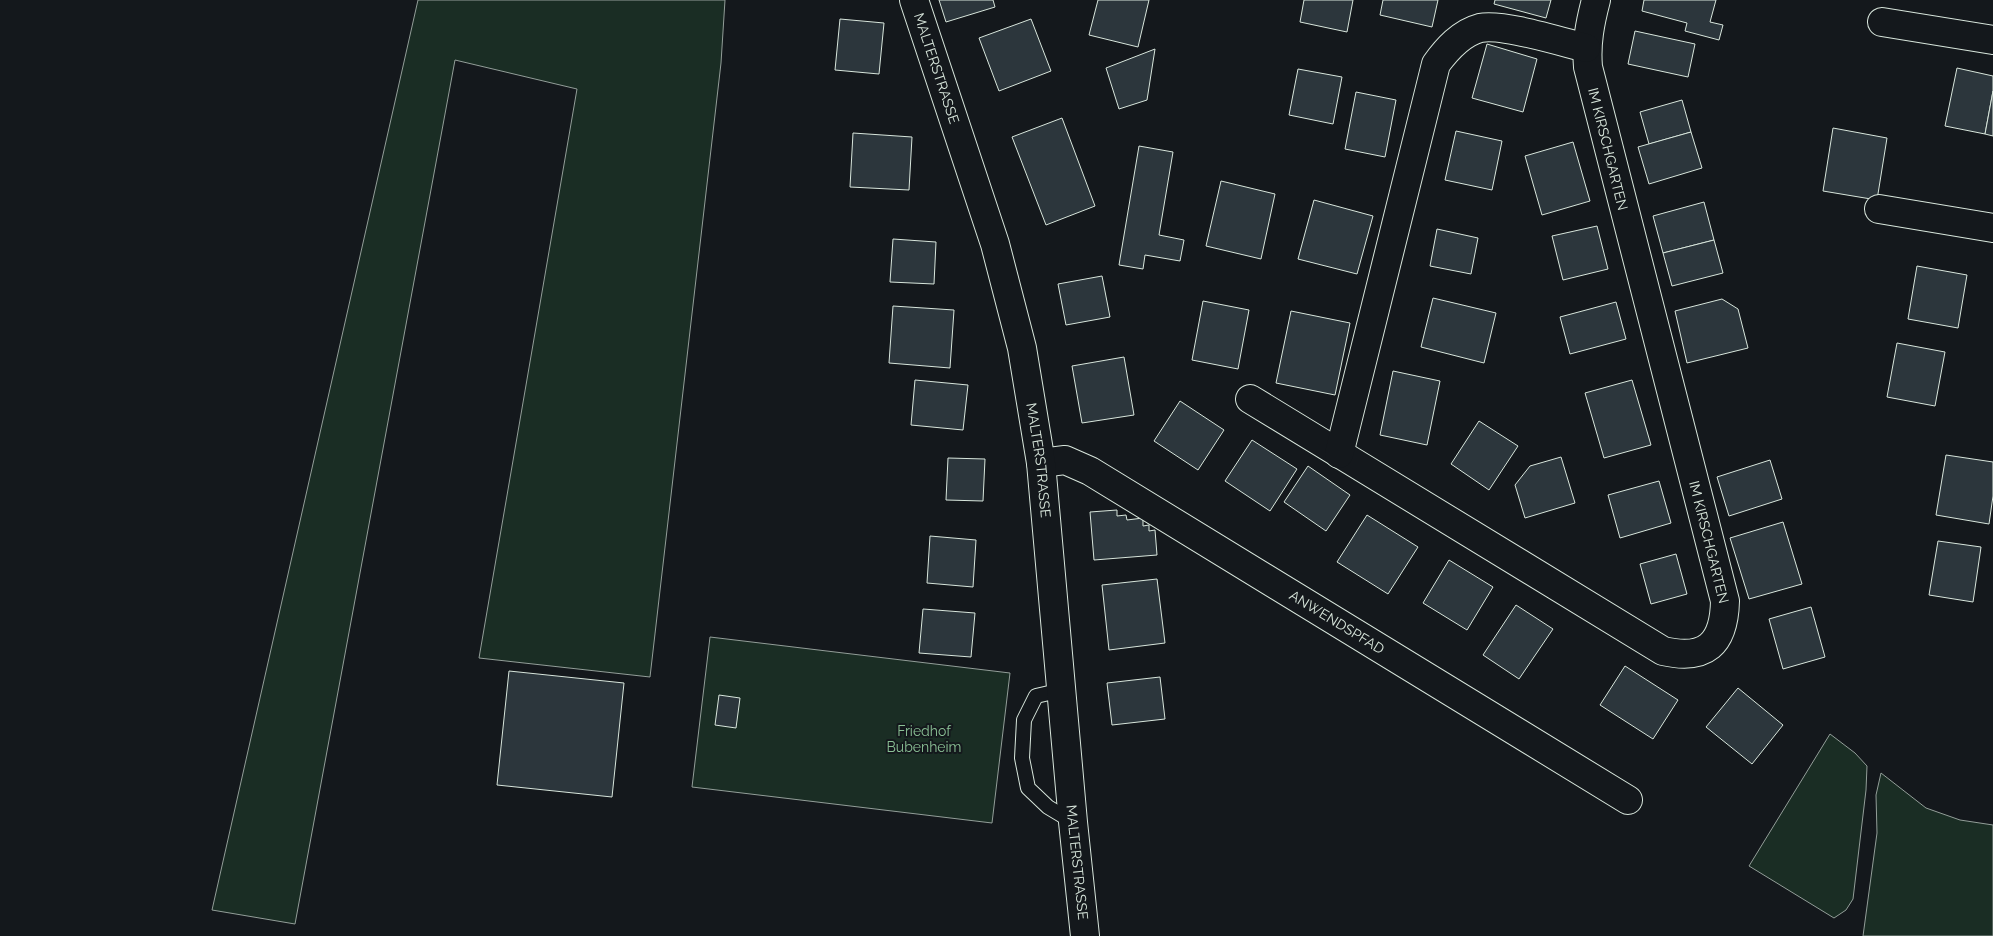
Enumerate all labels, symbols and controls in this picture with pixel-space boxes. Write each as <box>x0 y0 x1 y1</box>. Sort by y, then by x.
street label: MALTERSTRASSE <box>911 11 962 126</box>
street label: IM KIRSCHGARTEN <box>1585 86 1631 212</box>
street label: MALTERSTRASSE <box>1023 402 1054 518</box>
street label: IM KIRSCHGARTEN <box>1686 479 1732 605</box>
street label: ANWENDSPFAD <box>1287 587 1387 657</box>
park label: Friedhof Bubenheim <box>887 723 961 755</box>
street label: MALTERSTRASSE <box>1063 804 1091 921</box>

